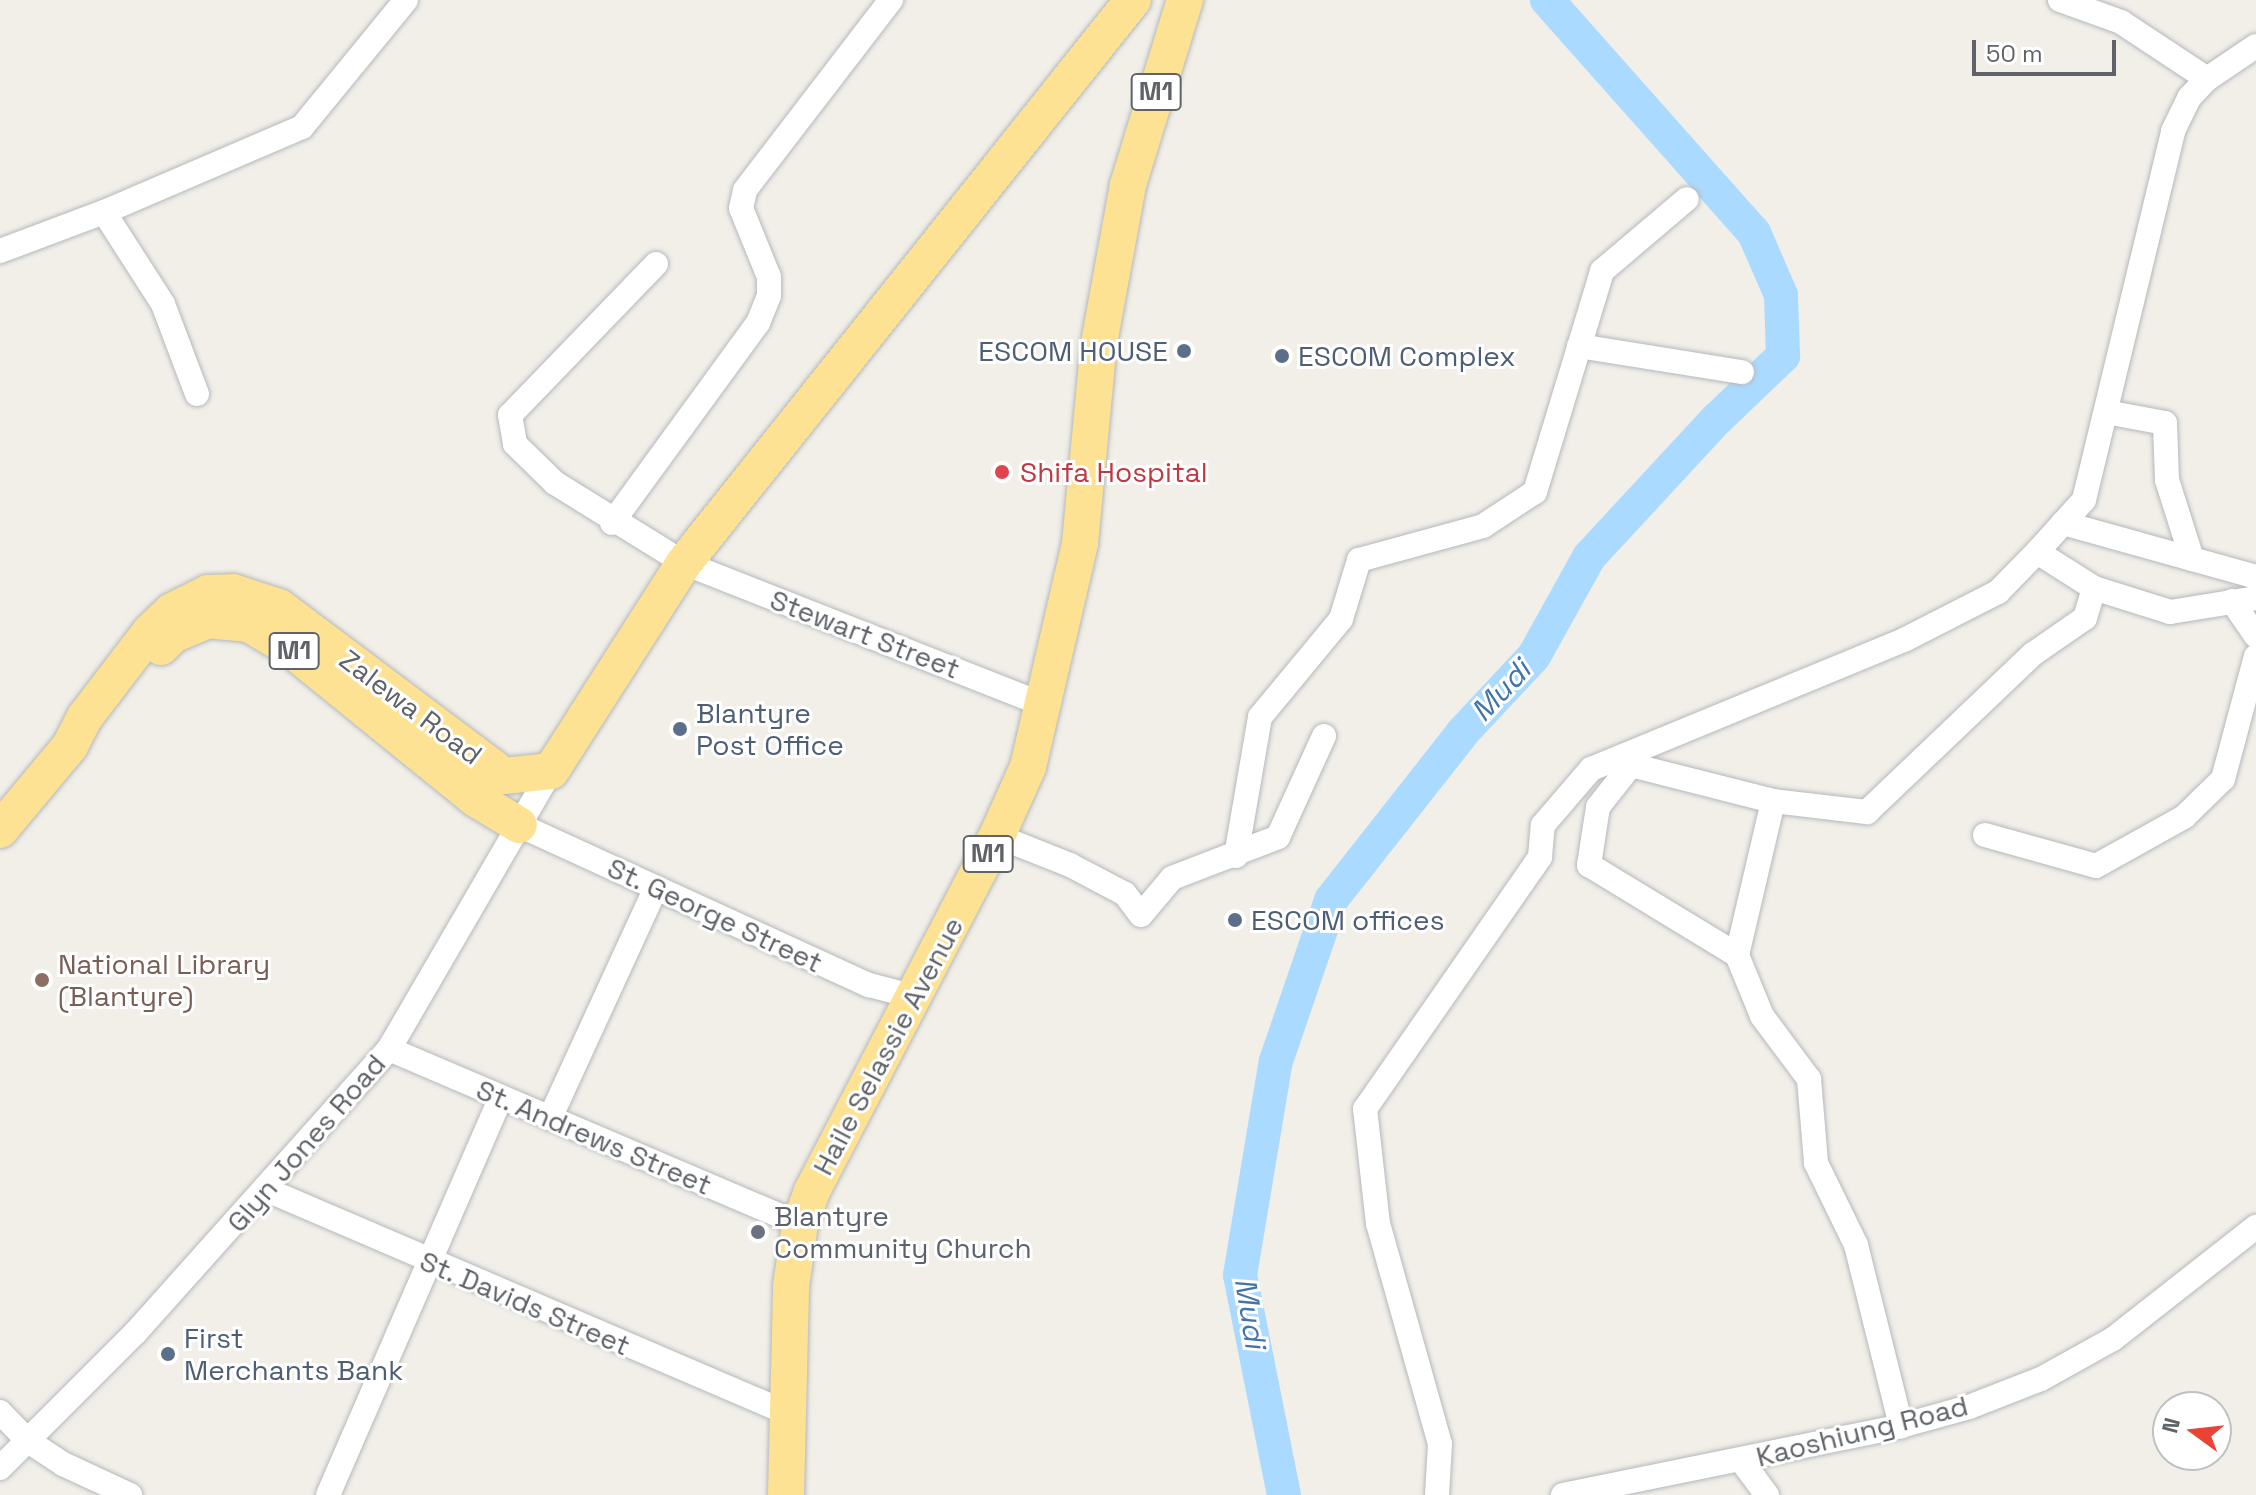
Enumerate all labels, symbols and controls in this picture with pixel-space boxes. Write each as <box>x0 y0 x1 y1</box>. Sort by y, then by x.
scale bar <box>1976 24 2120 74</box>
text: 50 m <box>1986 38 2043 69</box>
road number: M1 <box>1130 70 1182 114</box>
place label: ESCOM HOUSE <box>978 334 1168 368</box>
place label: ESCOM Complex <box>1298 339 1516 373</box>
marker: ESCOM HOUSE <box>1175 342 1193 360</box>
marker: ESCOM Complex <box>1273 347 1291 365</box>
place label: Shifa Hospital <box>1020 455 1208 489</box>
marker: Shifa Hospital <box>991 461 1013 483</box>
street label: Stewart Street <box>765 582 965 686</box>
road number: M1 <box>268 629 320 673</box>
street label: Zalewa Road <box>333 643 489 771</box>
water label: Mudi <box>1464 653 1538 729</box>
place label: Blantyre Post Office <box>696 696 844 762</box>
marker: Blantyre Post Office <box>671 720 689 738</box>
road number: M1 <box>962 832 1014 876</box>
street label: St. George Street <box>602 850 828 980</box>
place label: ESCOM offices <box>1251 903 1444 937</box>
street label: Haile Selassie Avenue <box>806 911 970 1181</box>
marker: ESCOM offices <box>1226 911 1244 929</box>
place label: National Library (Blantyre) <box>58 947 270 1013</box>
marker: National Library (Blantyre) <box>33 971 51 989</box>
street label: Glyn Jones Road <box>220 1047 392 1239</box>
street label: St. Andrews Street <box>471 1072 717 1202</box>
place label: Blantyre Community Church <box>774 1199 1032 1265</box>
marker: Blantyre Community Church <box>749 1223 767 1241</box>
street label: St. Davids Street <box>415 1243 635 1363</box>
water label: Mudi <box>1227 1275 1273 1351</box>
place label: First Merchants Bank <box>184 1321 403 1387</box>
marker: First Merchants Bank <box>159 1345 177 1363</box>
street label: Kaoshiung Road <box>1753 1388 1971 1474</box>
north arrow <box>2152 1391 2232 1471</box>
text: N <box>2155 1415 2186 1436</box>

